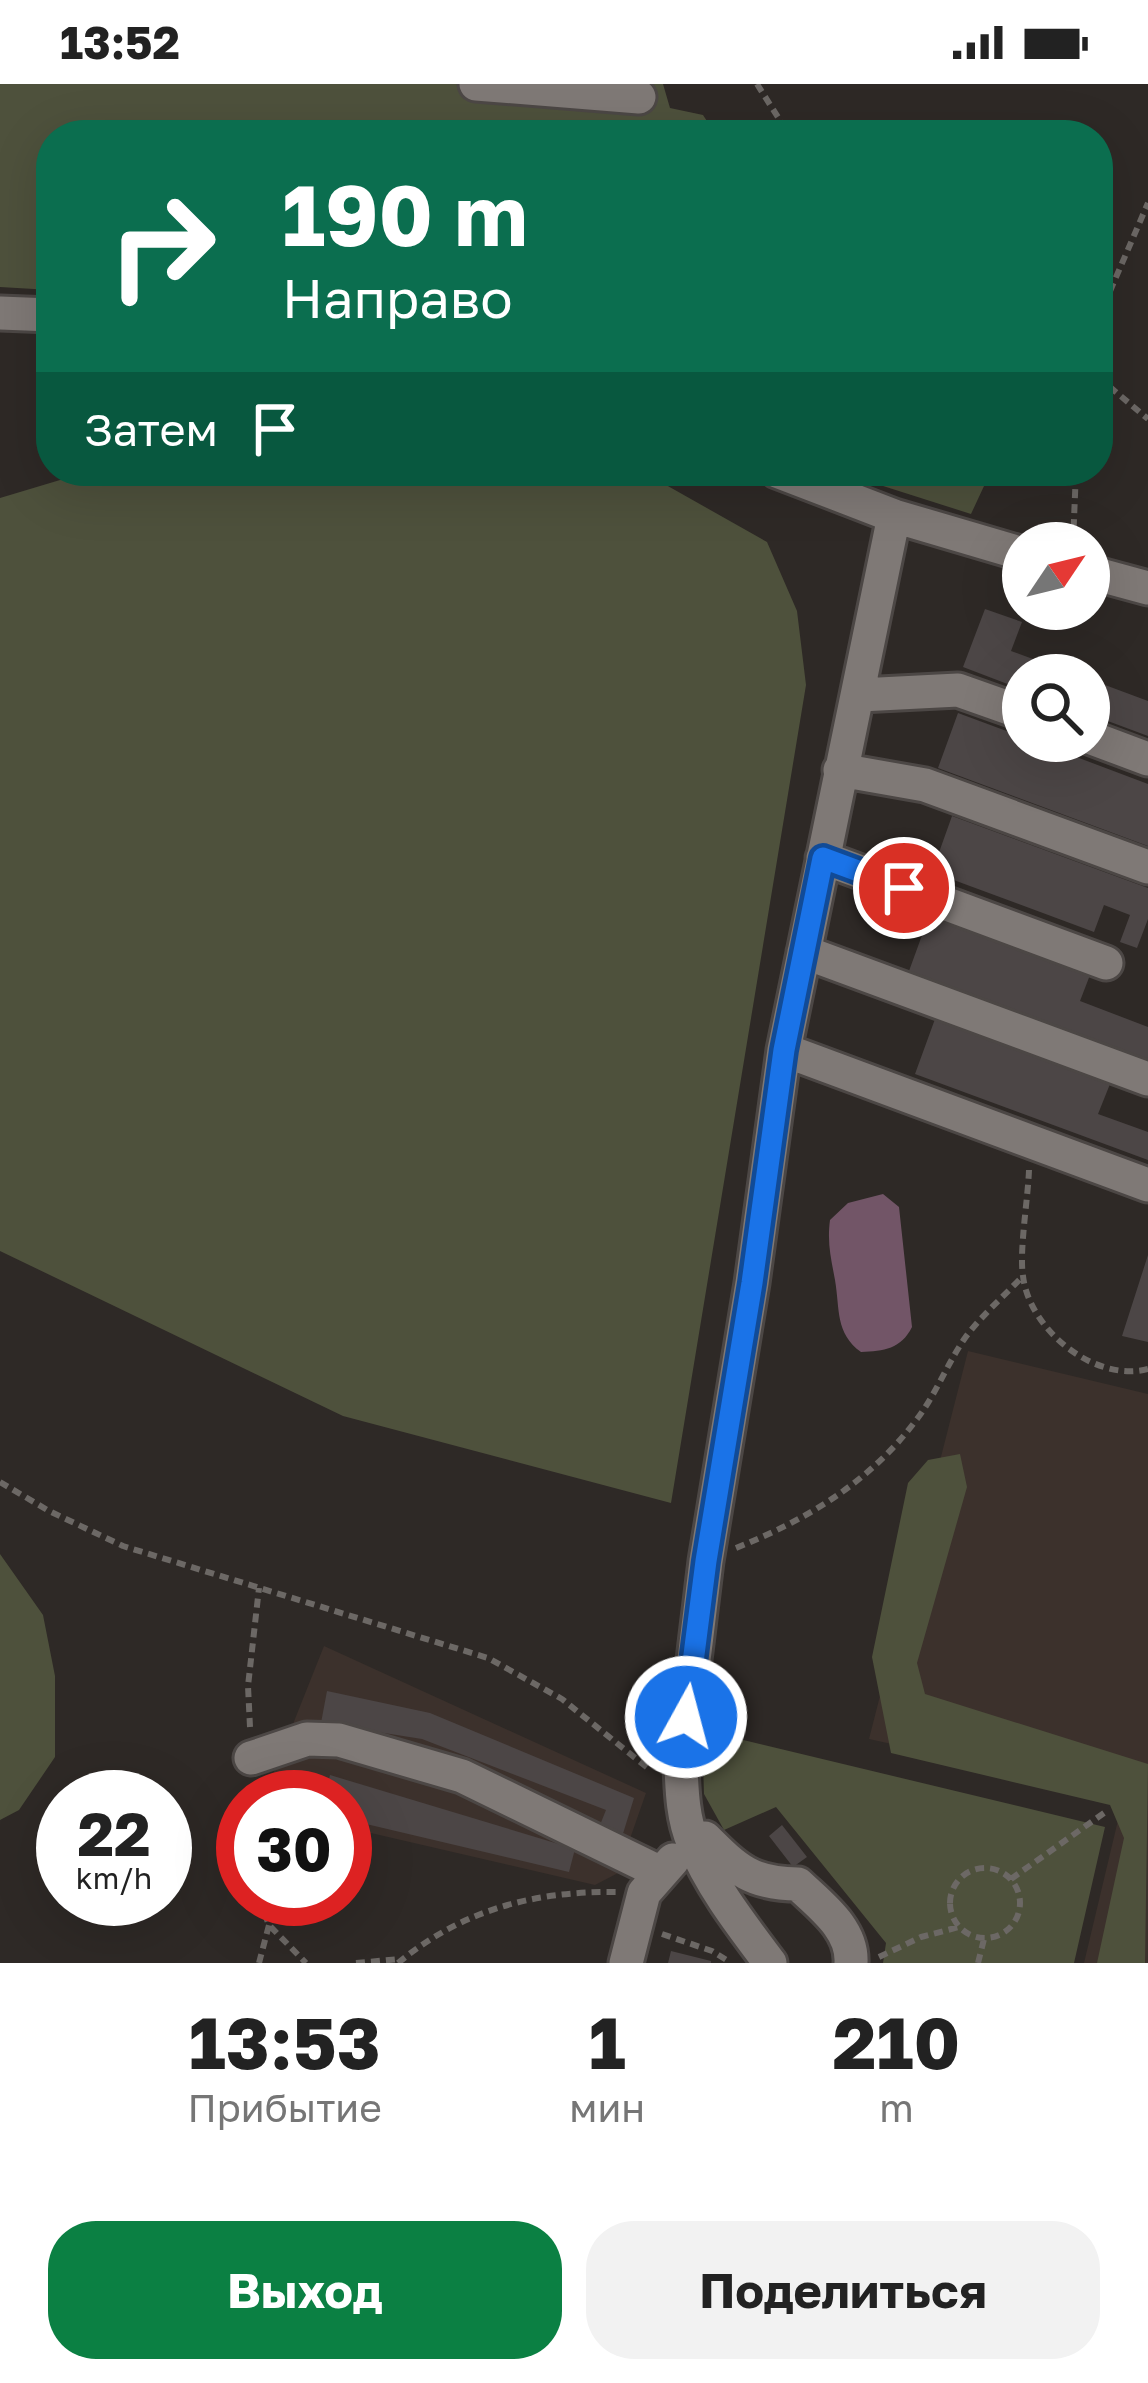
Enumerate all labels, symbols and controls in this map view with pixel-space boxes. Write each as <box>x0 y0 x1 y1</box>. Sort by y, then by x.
text: 13:52 <box>60 15 180 69</box>
text: 190 m <box>282 164 528 264</box>
icon: right <box>84 168 240 324</box>
text: Направо <box>282 265 513 330</box>
icon: arrive <box>242 396 308 462</box>
text: Затем <box>84 402 218 456</box>
north arrow <box>1002 522 1110 630</box>
map controls <box>1002 522 1110 762</box>
button: search <box>1002 654 1110 762</box>
pin <box>853 837 955 939</box>
icon: arrive <box>871 855 937 921</box>
position arrow <box>623 1654 749 1780</box>
speed limit sign: 30 <box>216 1770 372 1926</box>
text: 22 <box>77 1797 151 1869</box>
text: km/h <box>76 1860 152 1896</box>
text: 13:53 <box>189 1998 381 2085</box>
text: 1 <box>589 1998 626 2085</box>
text: 210 <box>833 1998 960 2085</box>
text: Прибытие <box>188 2084 382 2131</box>
text: мин <box>569 2084 645 2131</box>
text: m <box>879 2084 914 2131</box>
button: Выход <box>48 2221 562 2359</box>
button: Поделиться <box>586 2221 1100 2359</box>

